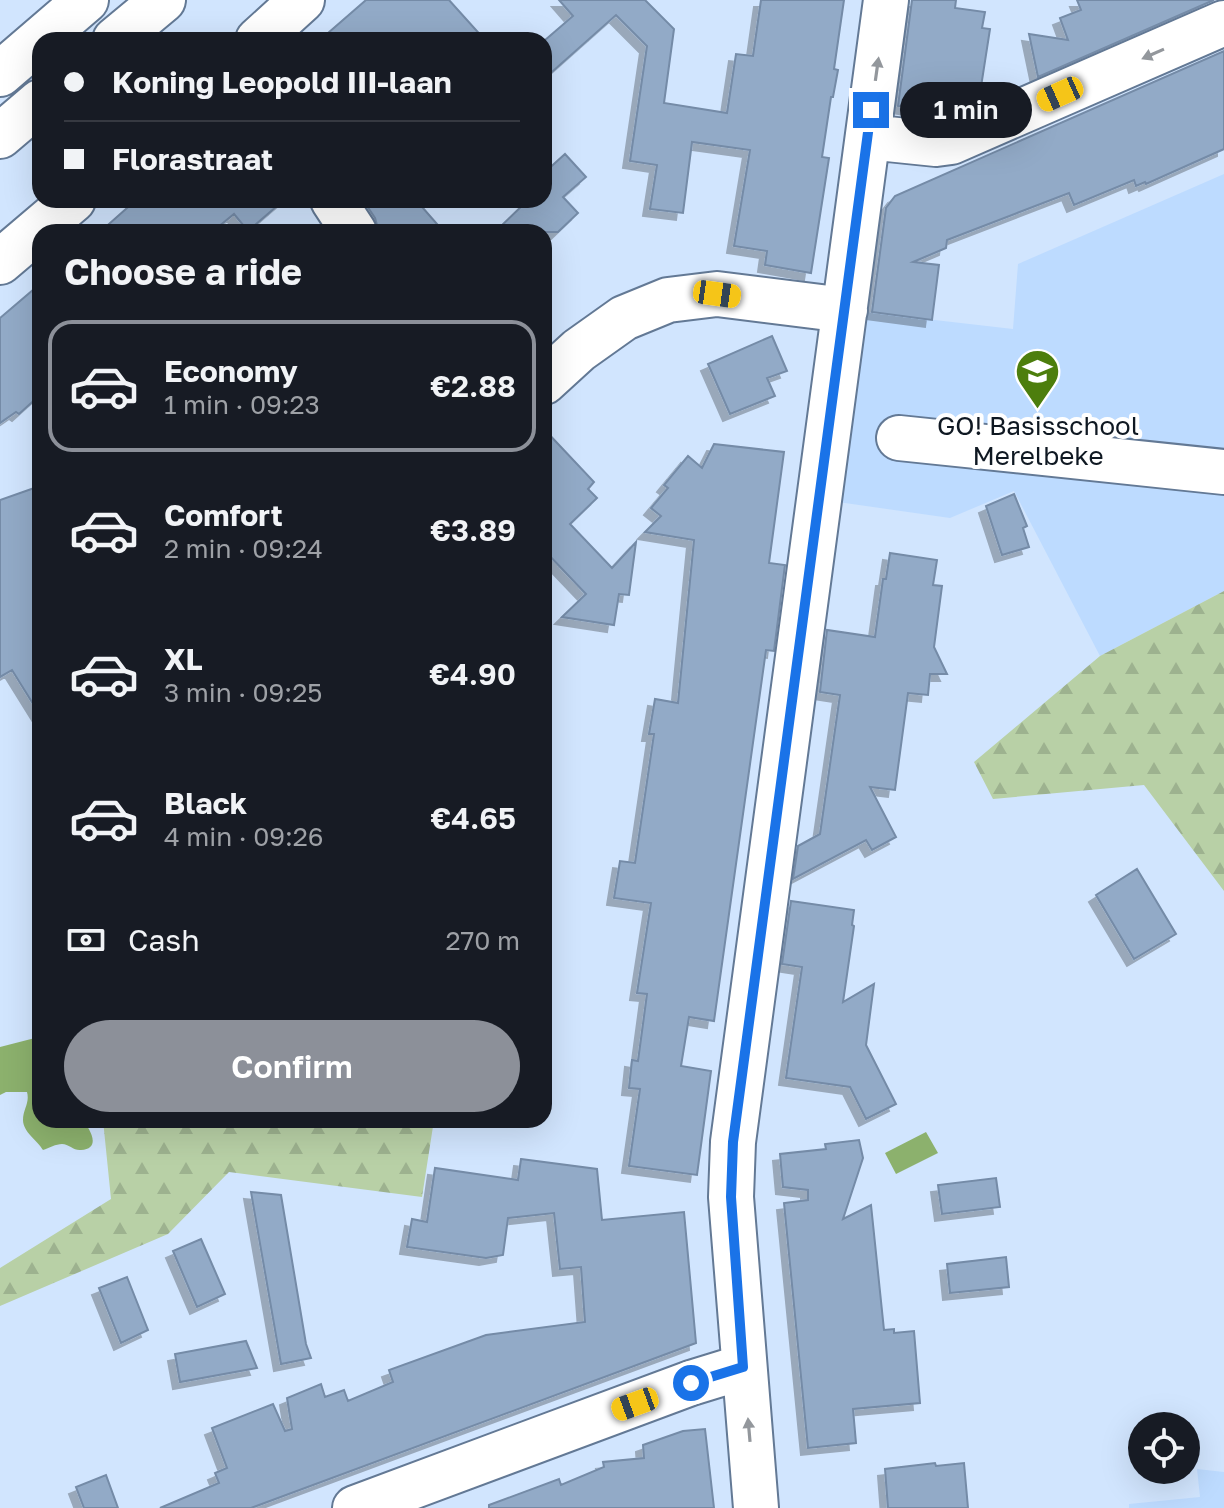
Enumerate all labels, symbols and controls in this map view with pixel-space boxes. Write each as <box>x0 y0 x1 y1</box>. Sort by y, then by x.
one-way arrow <box>1141 47 1164 61</box>
one-way arrow <box>871 56 884 81</box>
text: Koning Leopold III-laan <box>112 64 452 100</box>
car <box>1033 73 1087 115</box>
callout: 1 min <box>899 82 1031 138</box>
route end <box>853 92 889 128</box>
text: 1 min <box>933 94 999 125</box>
text: Florastraat <box>112 141 273 177</box>
text: Choose a ride <box>64 250 302 293</box>
car <box>692 279 742 309</box>
school or university icon: GO! Basisschool Merelbeke <box>1014 347 1062 410</box>
icon: car <box>68 350 140 422</box>
text: Economy <box>164 353 298 389</box>
text: €2.88 <box>430 368 516 404</box>
text: 1 min · 09:23 <box>164 389 320 420</box>
place label: GO! Basisschool Merelbeke <box>937 410 1139 471</box>
icon: car <box>68 494 140 566</box>
text: Comfort <box>164 497 283 533</box>
text: €3.89 <box>430 512 516 548</box>
text: 2 min · 09:24 <box>164 533 323 564</box>
icon: car <box>68 638 140 710</box>
text: XL <box>164 641 203 677</box>
text: €4.90 <box>429 656 516 692</box>
text: 3 min · 09:25 <box>164 677 322 708</box>
icon: car <box>68 782 140 854</box>
text: Black <box>164 785 247 821</box>
text: €4.65 <box>431 800 516 836</box>
text: 4 min · 09:26 <box>164 821 324 852</box>
icon: cash <box>64 918 108 962</box>
text: Cash <box>128 922 200 958</box>
text: 270 m <box>446 925 520 956</box>
button: Confirm <box>64 1020 520 1112</box>
route start <box>673 1365 709 1401</box>
car <box>608 1385 662 1423</box>
map controls <box>1128 1412 1200 1484</box>
button: locate <box>1128 1412 1200 1484</box>
one-way arrow <box>743 1417 756 1442</box>

